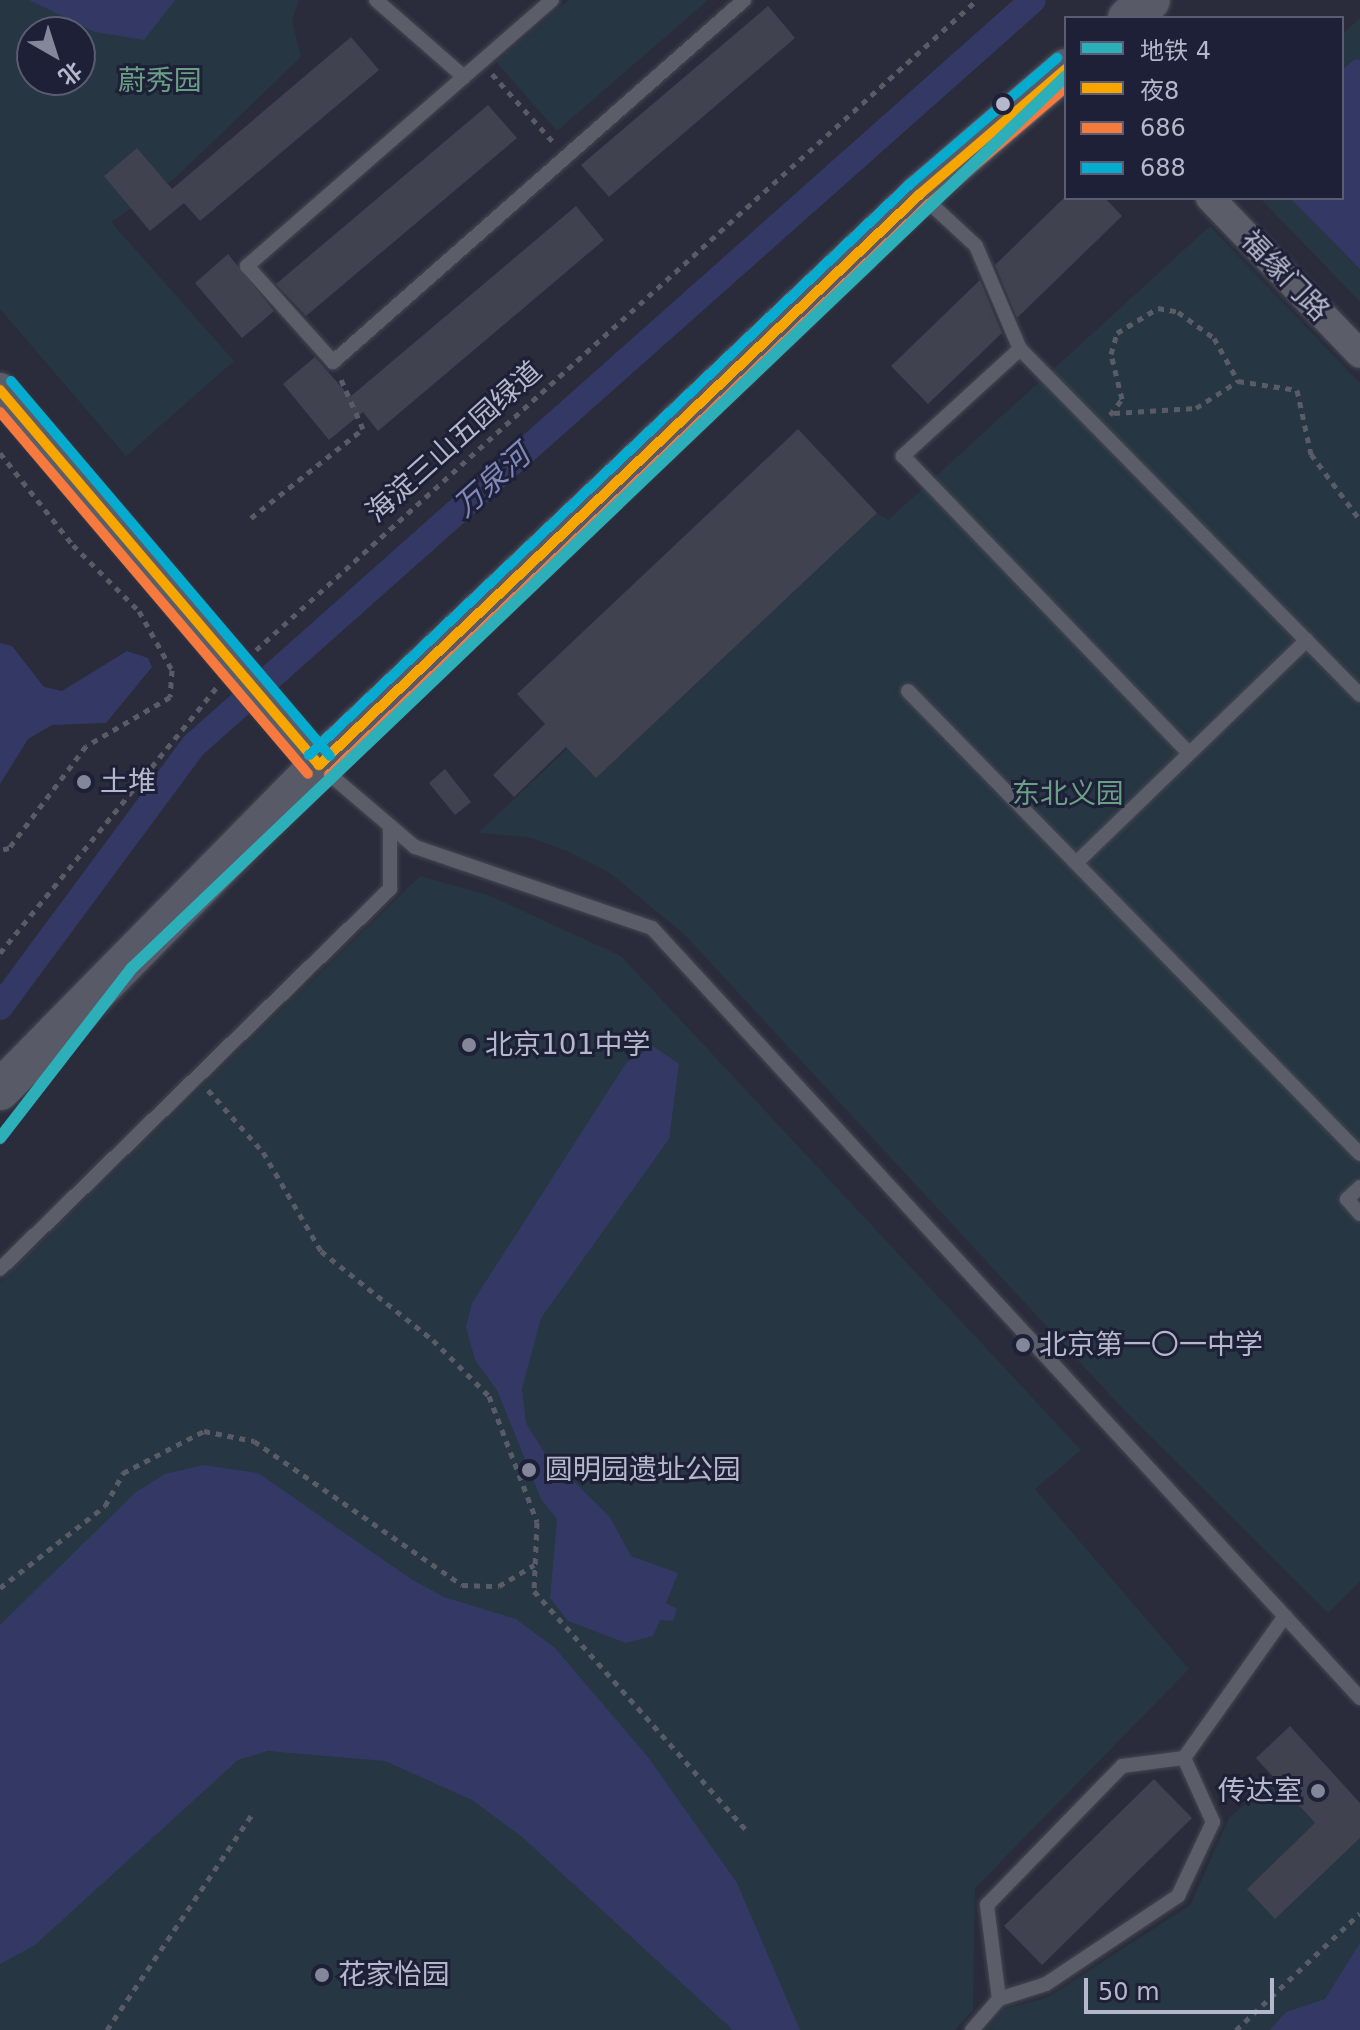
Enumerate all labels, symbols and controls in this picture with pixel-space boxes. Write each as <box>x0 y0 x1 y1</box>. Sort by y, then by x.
north arrow <box>16 16 96 96</box>
legend <box>1064 16 1344 200</box>
text: 地铁 4 <box>1140 37 1211 65</box>
text: 北 <box>54 57 87 90</box>
park label: 蔚秀园 <box>118 64 202 98</box>
text: 夜8 <box>1140 77 1179 105</box>
unlabelled marker <box>995 96 1011 112</box>
text: 686 <box>1140 114 1186 142</box>
text: 688 <box>1140 154 1186 182</box>
street label: 福缘门路 <box>1234 224 1336 328</box>
street label: 海淀三山五园绿道 <box>360 355 548 529</box>
water label: 万泉河 <box>447 438 537 524</box>
place label: 土堆 <box>100 765 156 799</box>
marker: 土堆 <box>75 773 93 791</box>
park label: 东北义园 <box>1012 777 1124 811</box>
place label: 北京101中学 <box>485 1028 650 1062</box>
marker: 北京101中学 <box>460 1036 478 1054</box>
place label: 北京第一〇一中学 <box>1039 1328 1263 1362</box>
marker: 北京第一〇一中学 <box>1014 1336 1032 1354</box>
place label: 圆明园遗址公园 <box>545 1453 741 1487</box>
marker: 圆明园遗址公园 <box>520 1461 538 1479</box>
place label: 传达室 <box>1218 1774 1302 1808</box>
marker: 传达室 <box>1309 1782 1327 1800</box>
place label: 花家怡园 <box>338 1958 450 1992</box>
scale bar <box>1088 1962 1278 2012</box>
marker: 花家怡园 <box>313 1966 331 1984</box>
text: 50 m <box>1098 1978 1160 2006</box>

